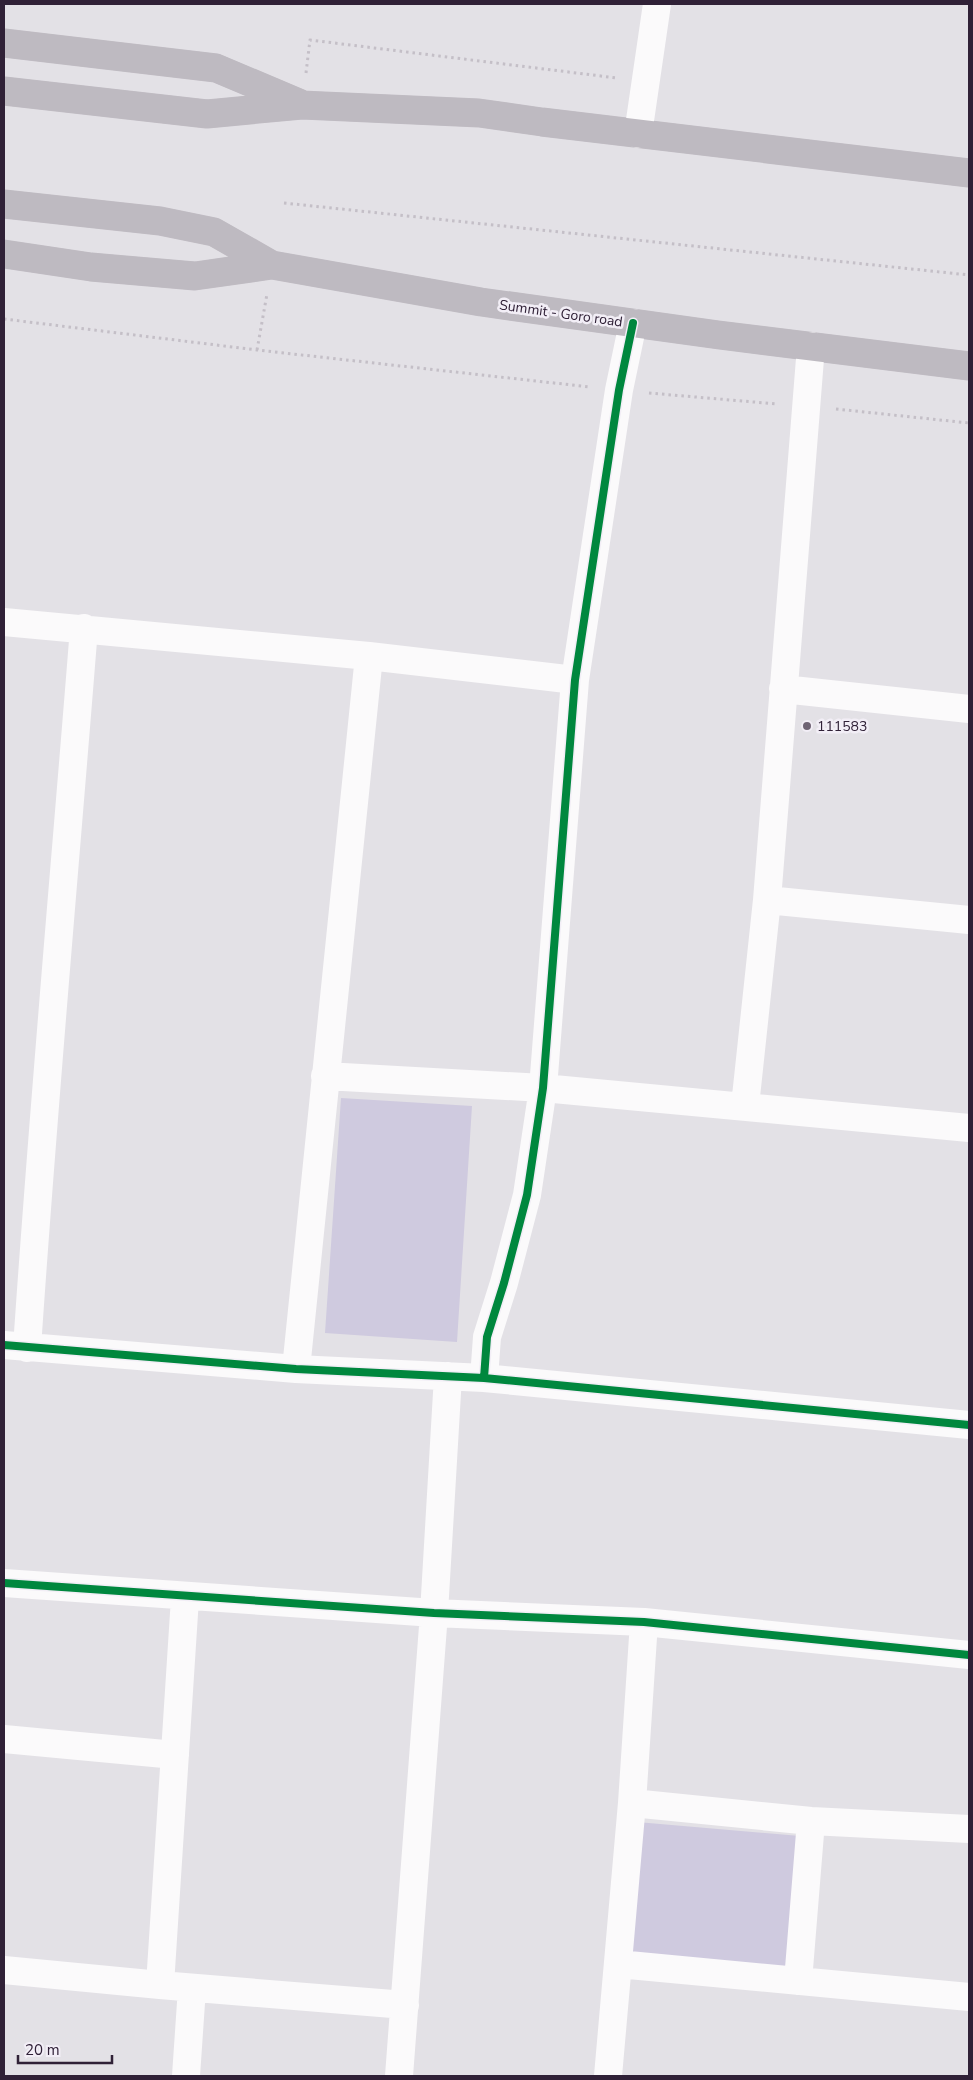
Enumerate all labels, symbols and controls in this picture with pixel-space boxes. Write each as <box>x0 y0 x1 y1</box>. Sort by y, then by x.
street label: Summit - Goro road <box>498 295 624 332</box>
place label: 111583 <box>817 717 867 736</box>
marker: 111583 <box>801 720 813 732</box>
scale bar <box>18 2032 111 2064</box>
text: 20 m <box>25 2040 60 2060</box>

